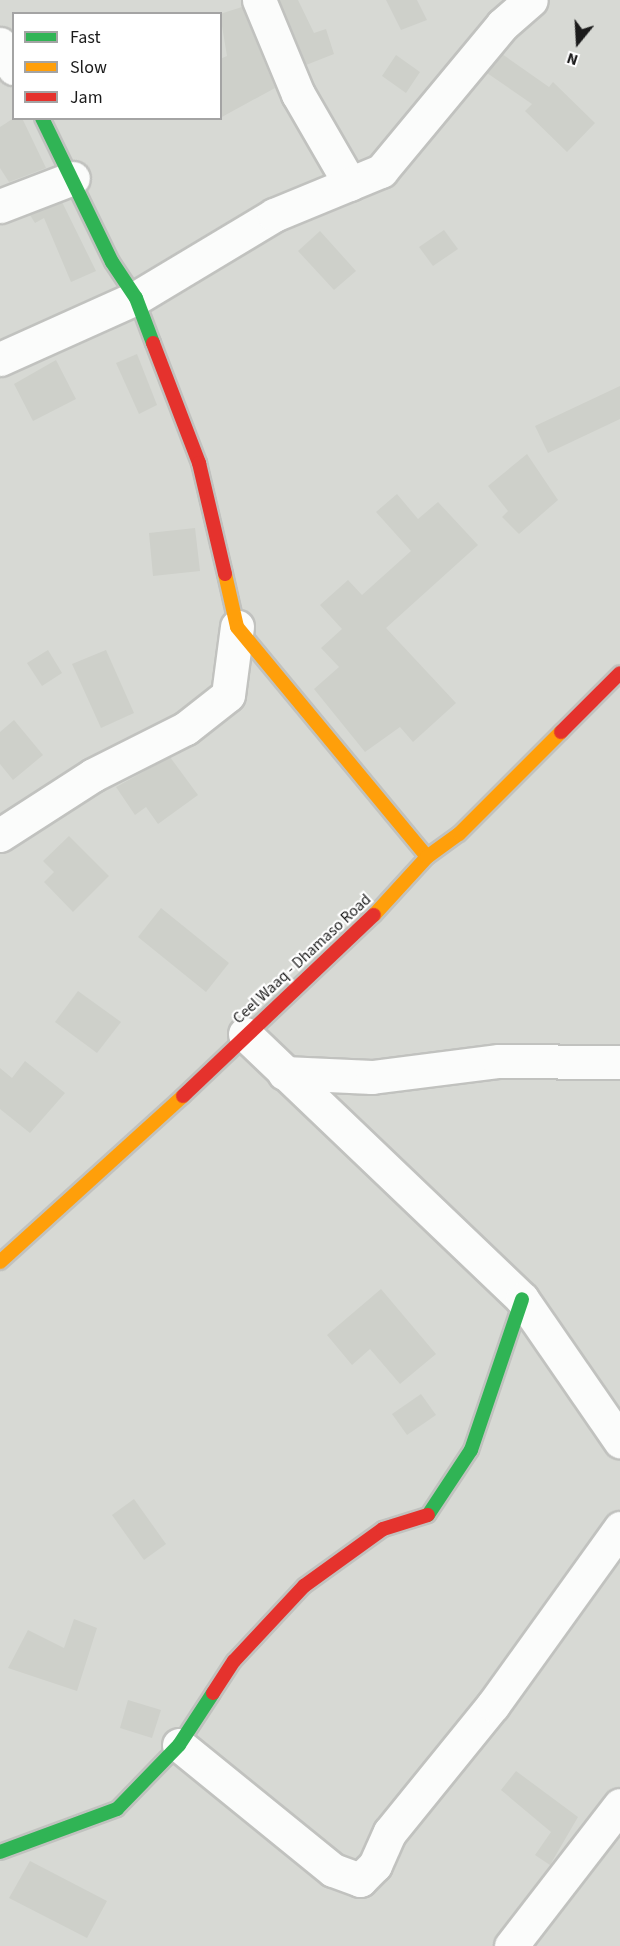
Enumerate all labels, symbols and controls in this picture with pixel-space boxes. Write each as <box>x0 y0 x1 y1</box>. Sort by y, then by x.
legend <box>12 12 222 120</box>
north arrow <box>548 12 608 72</box>
text: Fast <box>70 25 101 50</box>
text: N <box>564 47 581 71</box>
text: Slow <box>70 55 107 80</box>
text: Jam <box>70 85 103 110</box>
street label: Ceel Waaq - Dhamaso Road <box>229 890 375 1028</box>

